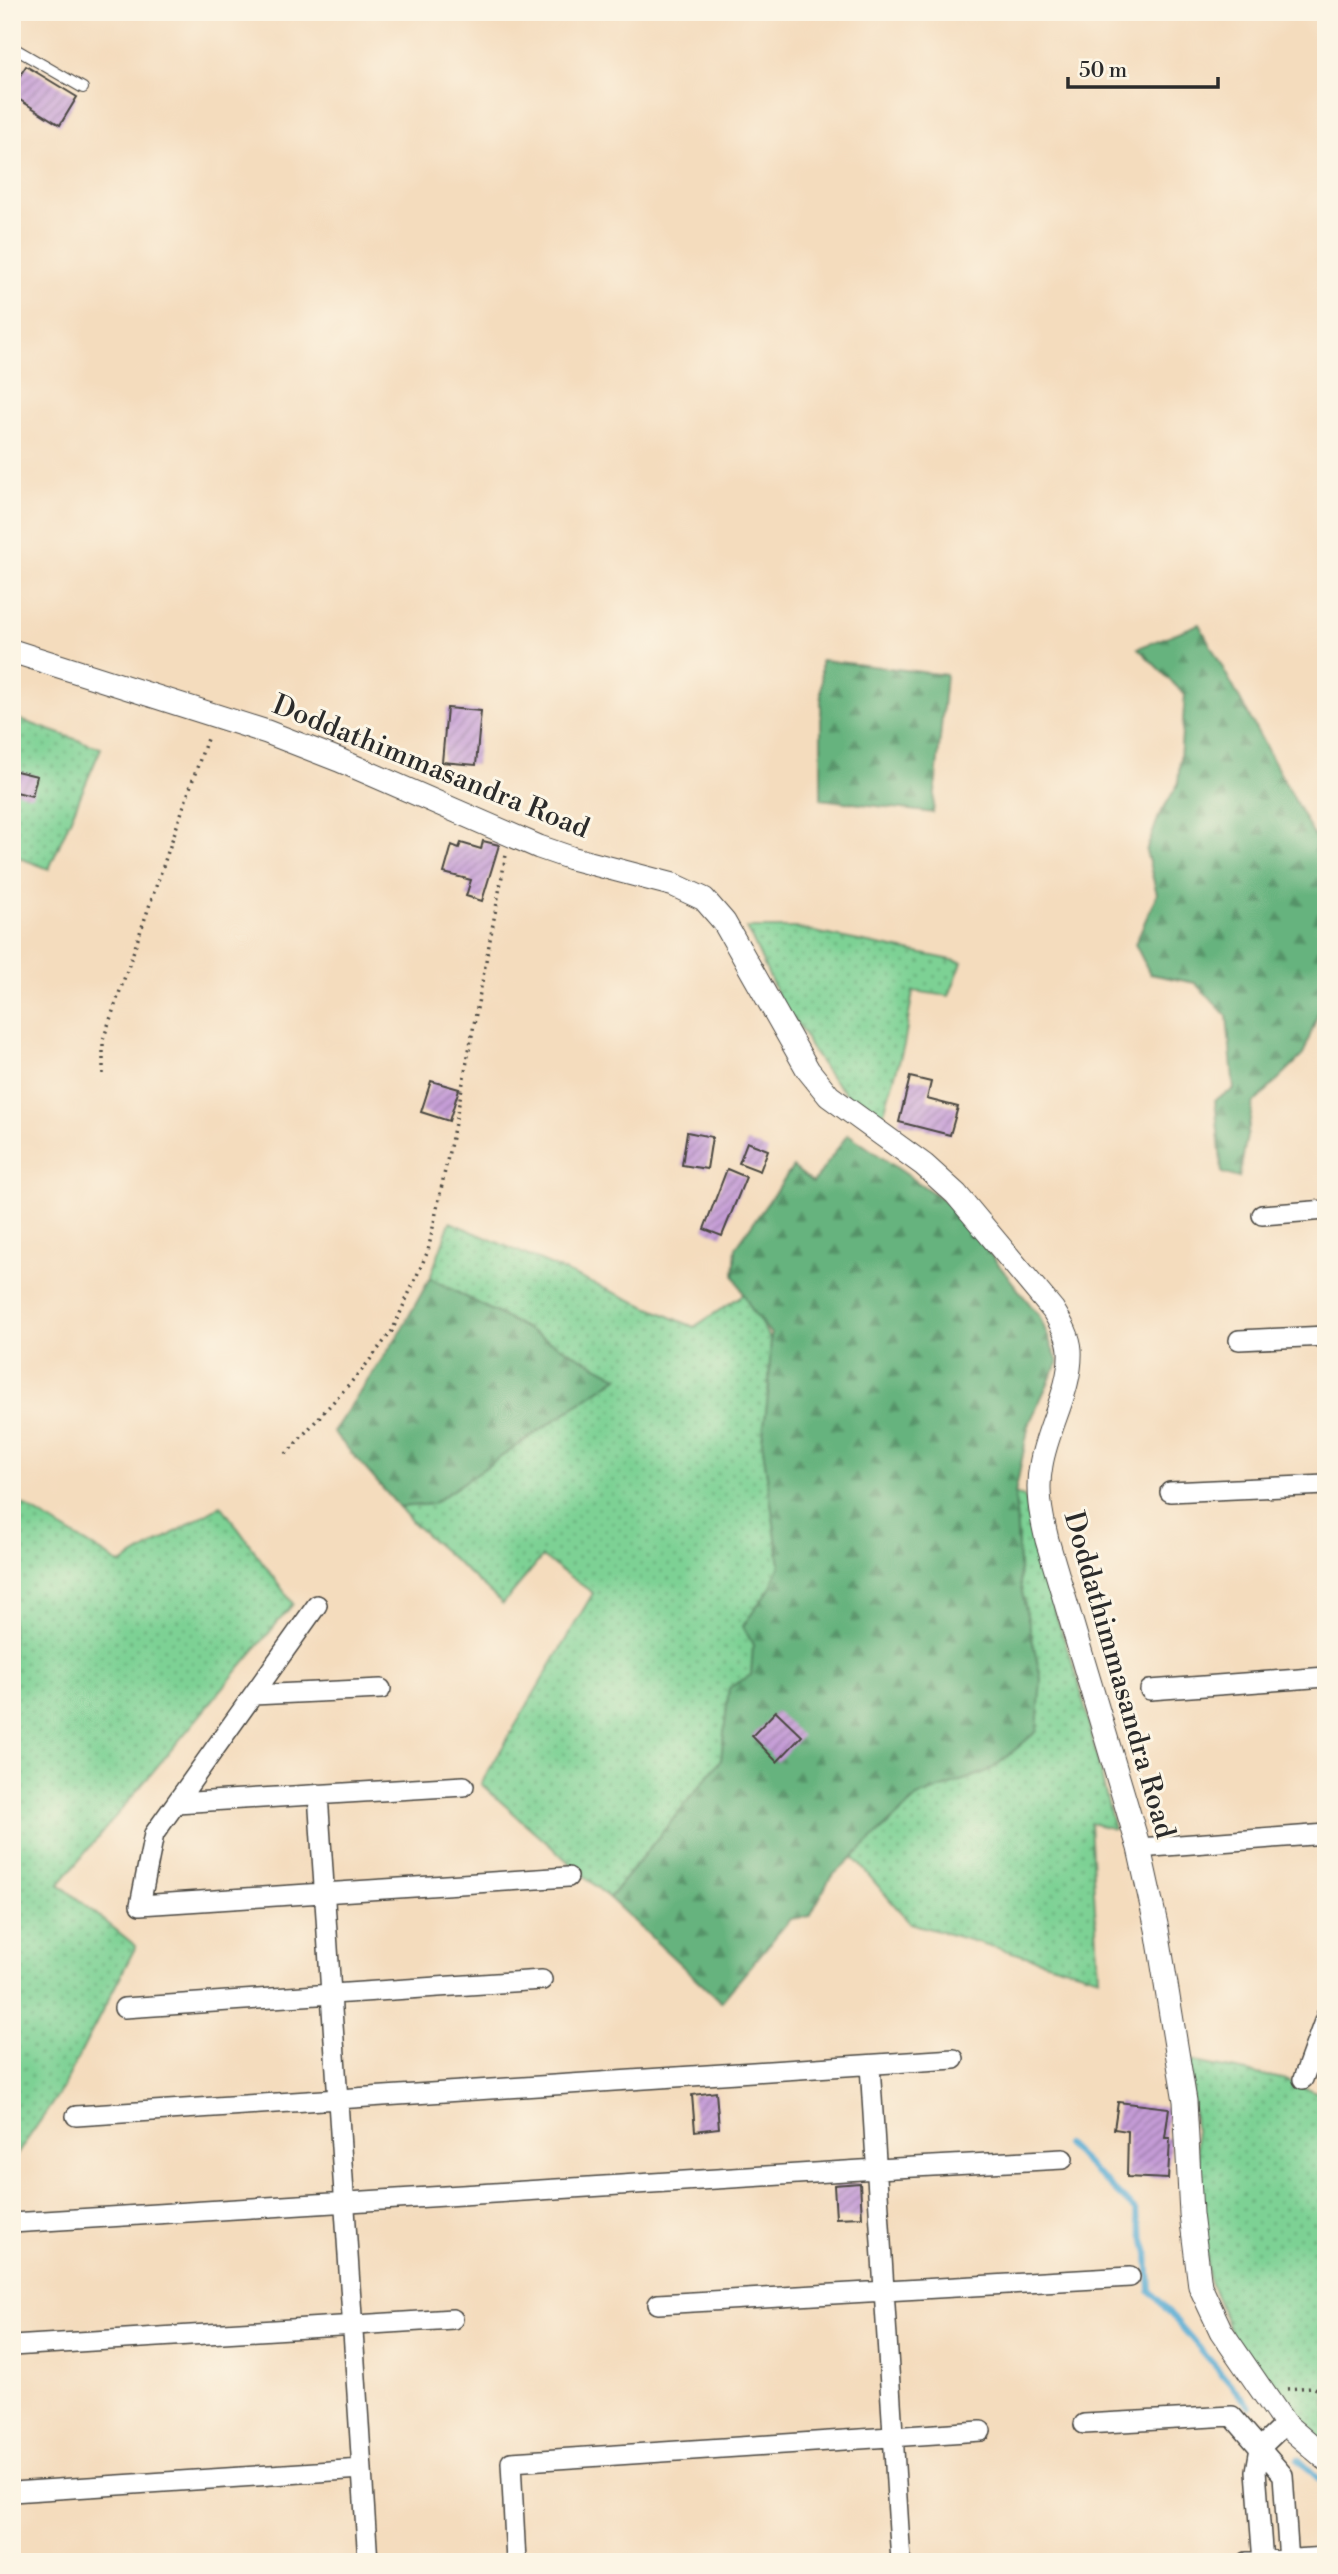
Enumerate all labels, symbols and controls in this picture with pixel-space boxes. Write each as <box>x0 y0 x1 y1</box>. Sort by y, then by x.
scale bar <box>1068 46 1219 90</box>
text: 50 m <box>1079 58 1127 84</box>
street label: Doddathimmasandra Road <box>267 687 595 847</box>
street label: Doddathimmasandra Road <box>1055 1507 1183 1843</box>

